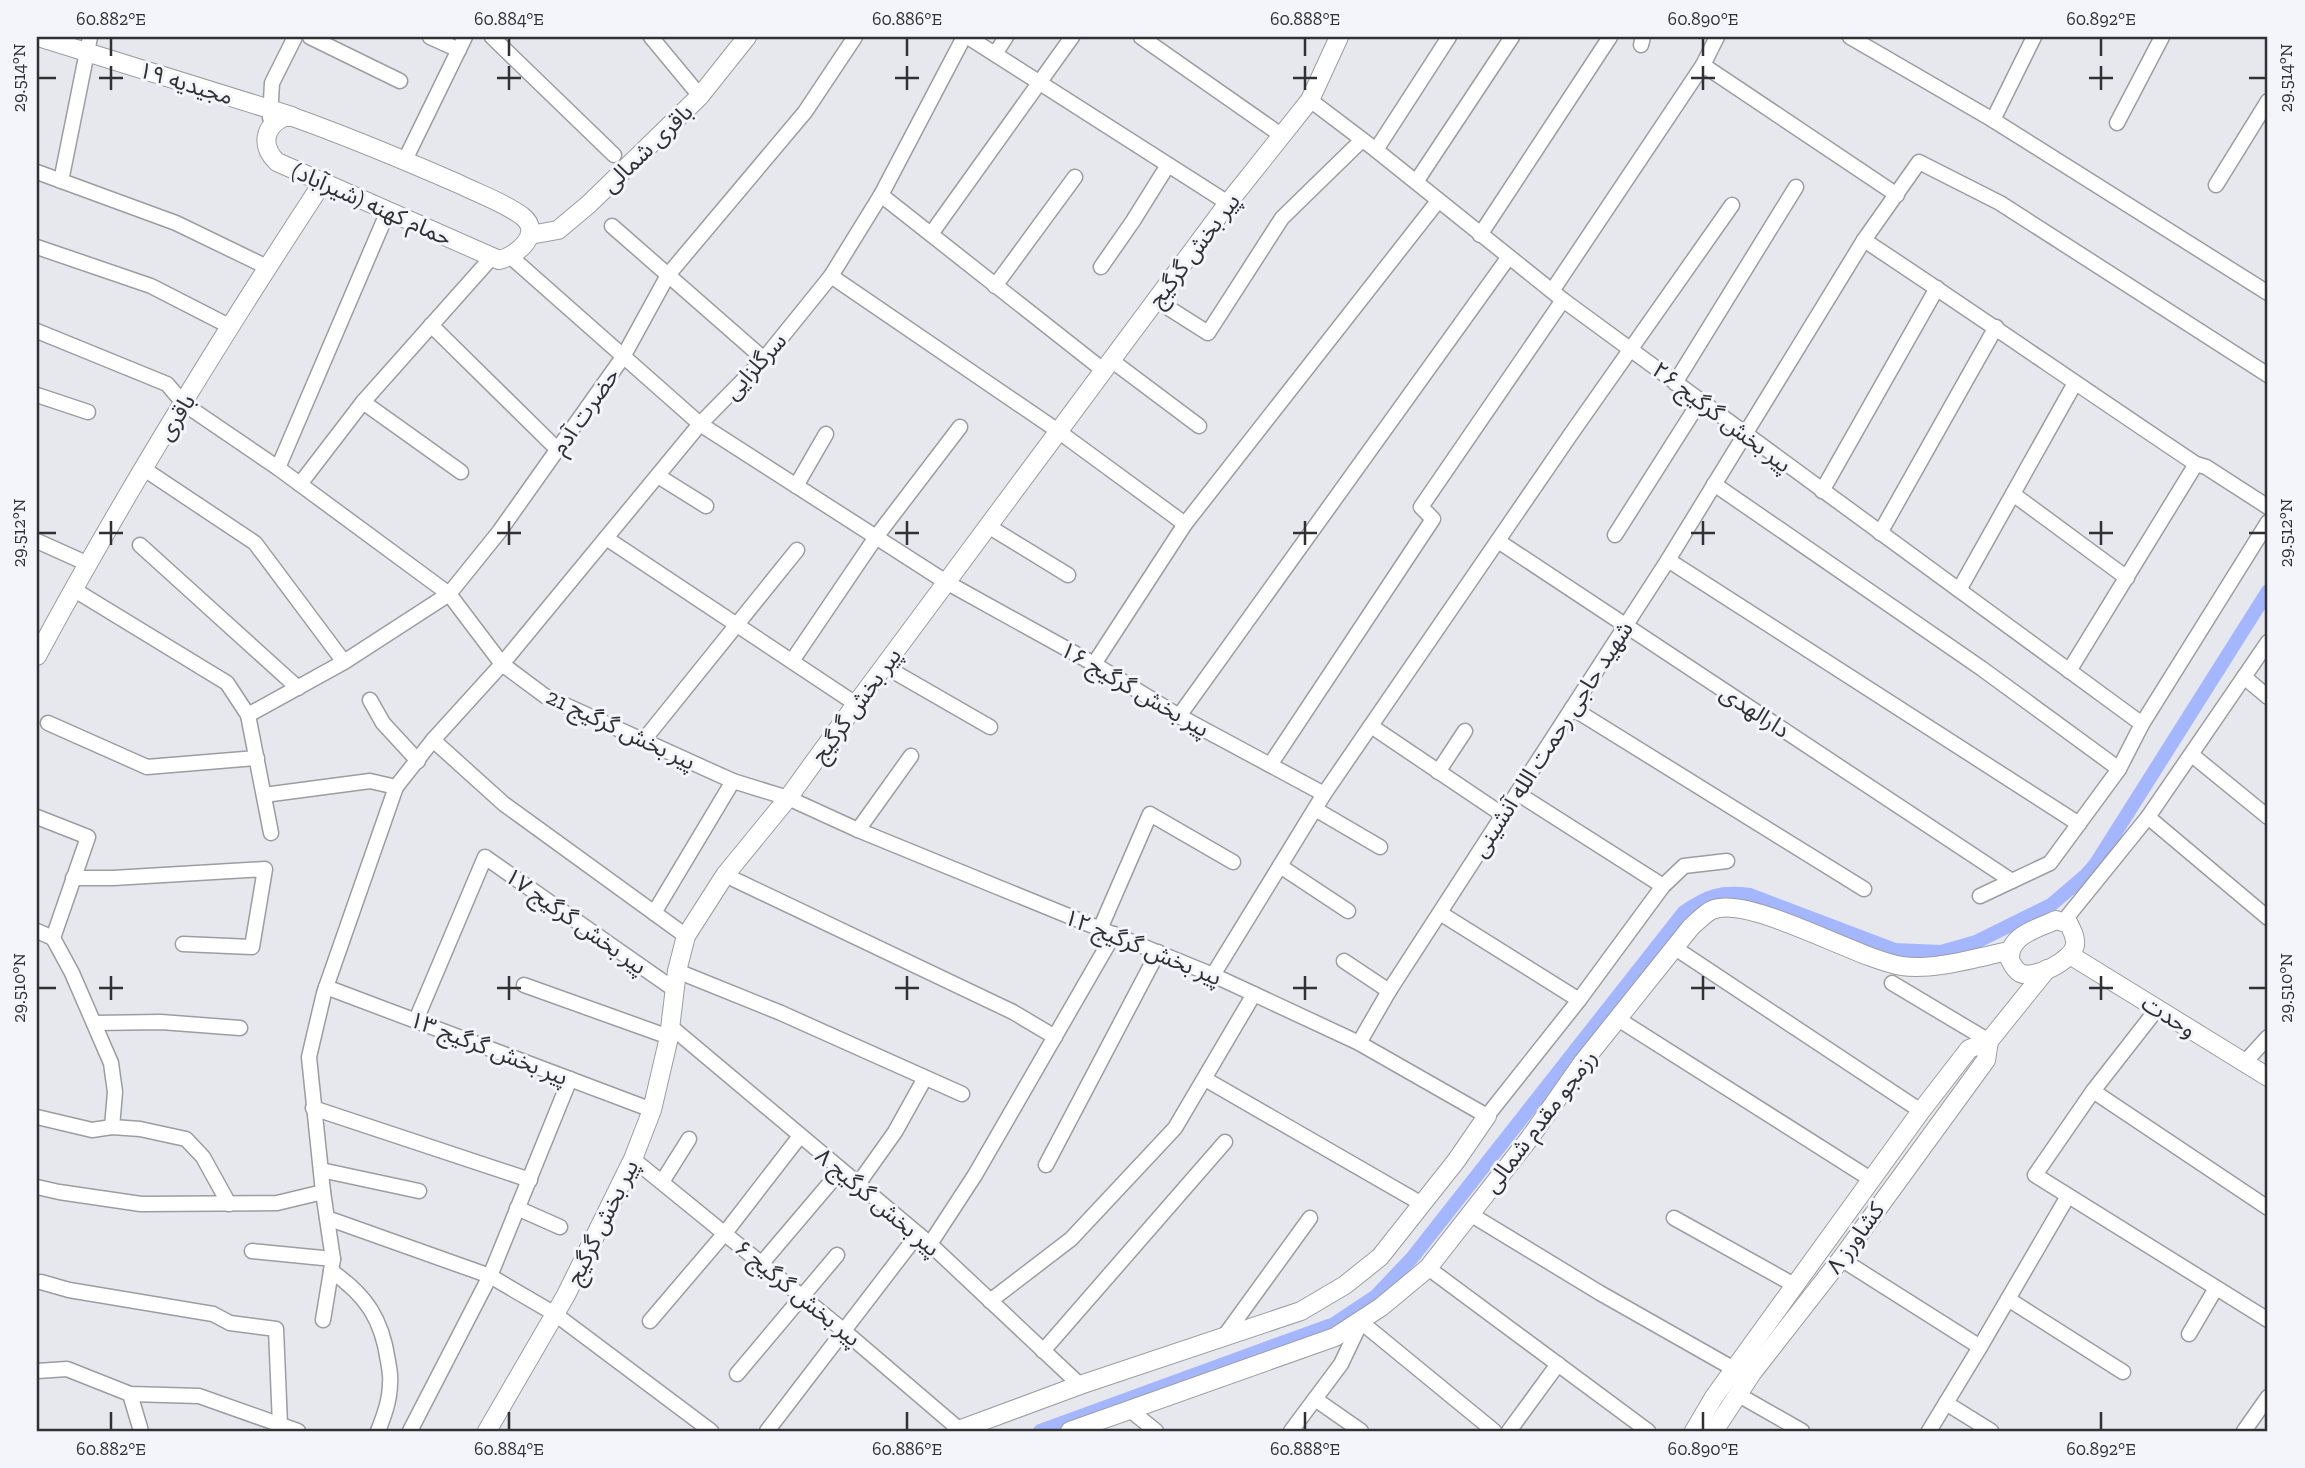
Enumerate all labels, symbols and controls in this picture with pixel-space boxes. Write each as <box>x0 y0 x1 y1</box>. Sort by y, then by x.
text: 60.882°E <box>76 8 146 30</box>
text: 60.884°E <box>474 8 544 30</box>
text: 60.886°E <box>872 8 942 30</box>
text: 60.888°E <box>1270 8 1340 30</box>
text: 60.890°E <box>1668 8 1738 30</box>
text: 60.892°E <box>2066 8 2136 30</box>
text: 29.514°N <box>8 44 30 112</box>
text: 29.514°N <box>2275 44 2297 112</box>
street label: مجیدیه ۱۹ <box>135 55 237 111</box>
street label: باقری شمالی <box>596 98 698 198</box>
street label: حمام کهنه (شیرآباد) <box>286 156 456 255</box>
street label: پیر بخش گرگیج <box>1142 187 1248 314</box>
street label: سرگلزایی <box>718 327 792 405</box>
street label: پیر بخش گرگیج ۲۶ <box>1645 356 1797 481</box>
street label: حضرت آدم <box>545 362 628 462</box>
street label: باقری <box>151 388 201 446</box>
text: 29.512°N <box>8 499 30 567</box>
text: 29.512°N <box>2275 499 2297 567</box>
street label: شهید حاجی رحمت الله آنشینی <box>1465 616 1639 862</box>
street label: پیر بخش گرگیج ۱۶ <box>1054 635 1214 746</box>
street label: پیر بخش گرگیج <box>805 642 910 770</box>
street label: دارالهدی <box>1715 678 1795 744</box>
street label: پیر بخش گرگیج 21 <box>541 682 700 779</box>
street label: پیر بخش گرگیج ۱۷ <box>498 862 653 983</box>
street label: پیر بخش گرگیج ۱۲ <box>1059 903 1226 994</box>
text: 29.510°N <box>8 953 30 1023</box>
text: 29.510°N <box>2275 953 2297 1023</box>
street label: وحدت <box>2137 989 2201 1043</box>
street label: پیر بخش گرگیج ۱۳ <box>405 1005 572 1094</box>
street label: رزمجو مقدم شمالی <box>1477 1044 1606 1200</box>
street label: پیر بخش گرگیج ۸ <box>808 1142 946 1265</box>
street label: پیر بخش گرگیج <box>560 1155 647 1290</box>
street label: کشاورز ۸ <box>1820 1196 1891 1279</box>
street label: پیر بخش گرگیج ۶ <box>727 1234 867 1355</box>
text: 60.882°E <box>76 1438 146 1460</box>
text: 60.884°E <box>474 1438 544 1460</box>
text: 60.886°E <box>872 1438 942 1460</box>
text: 60.888°E <box>1270 1438 1340 1460</box>
text: 60.890°E <box>1668 1438 1738 1460</box>
text: 60.892°E <box>2066 1438 2136 1460</box>

